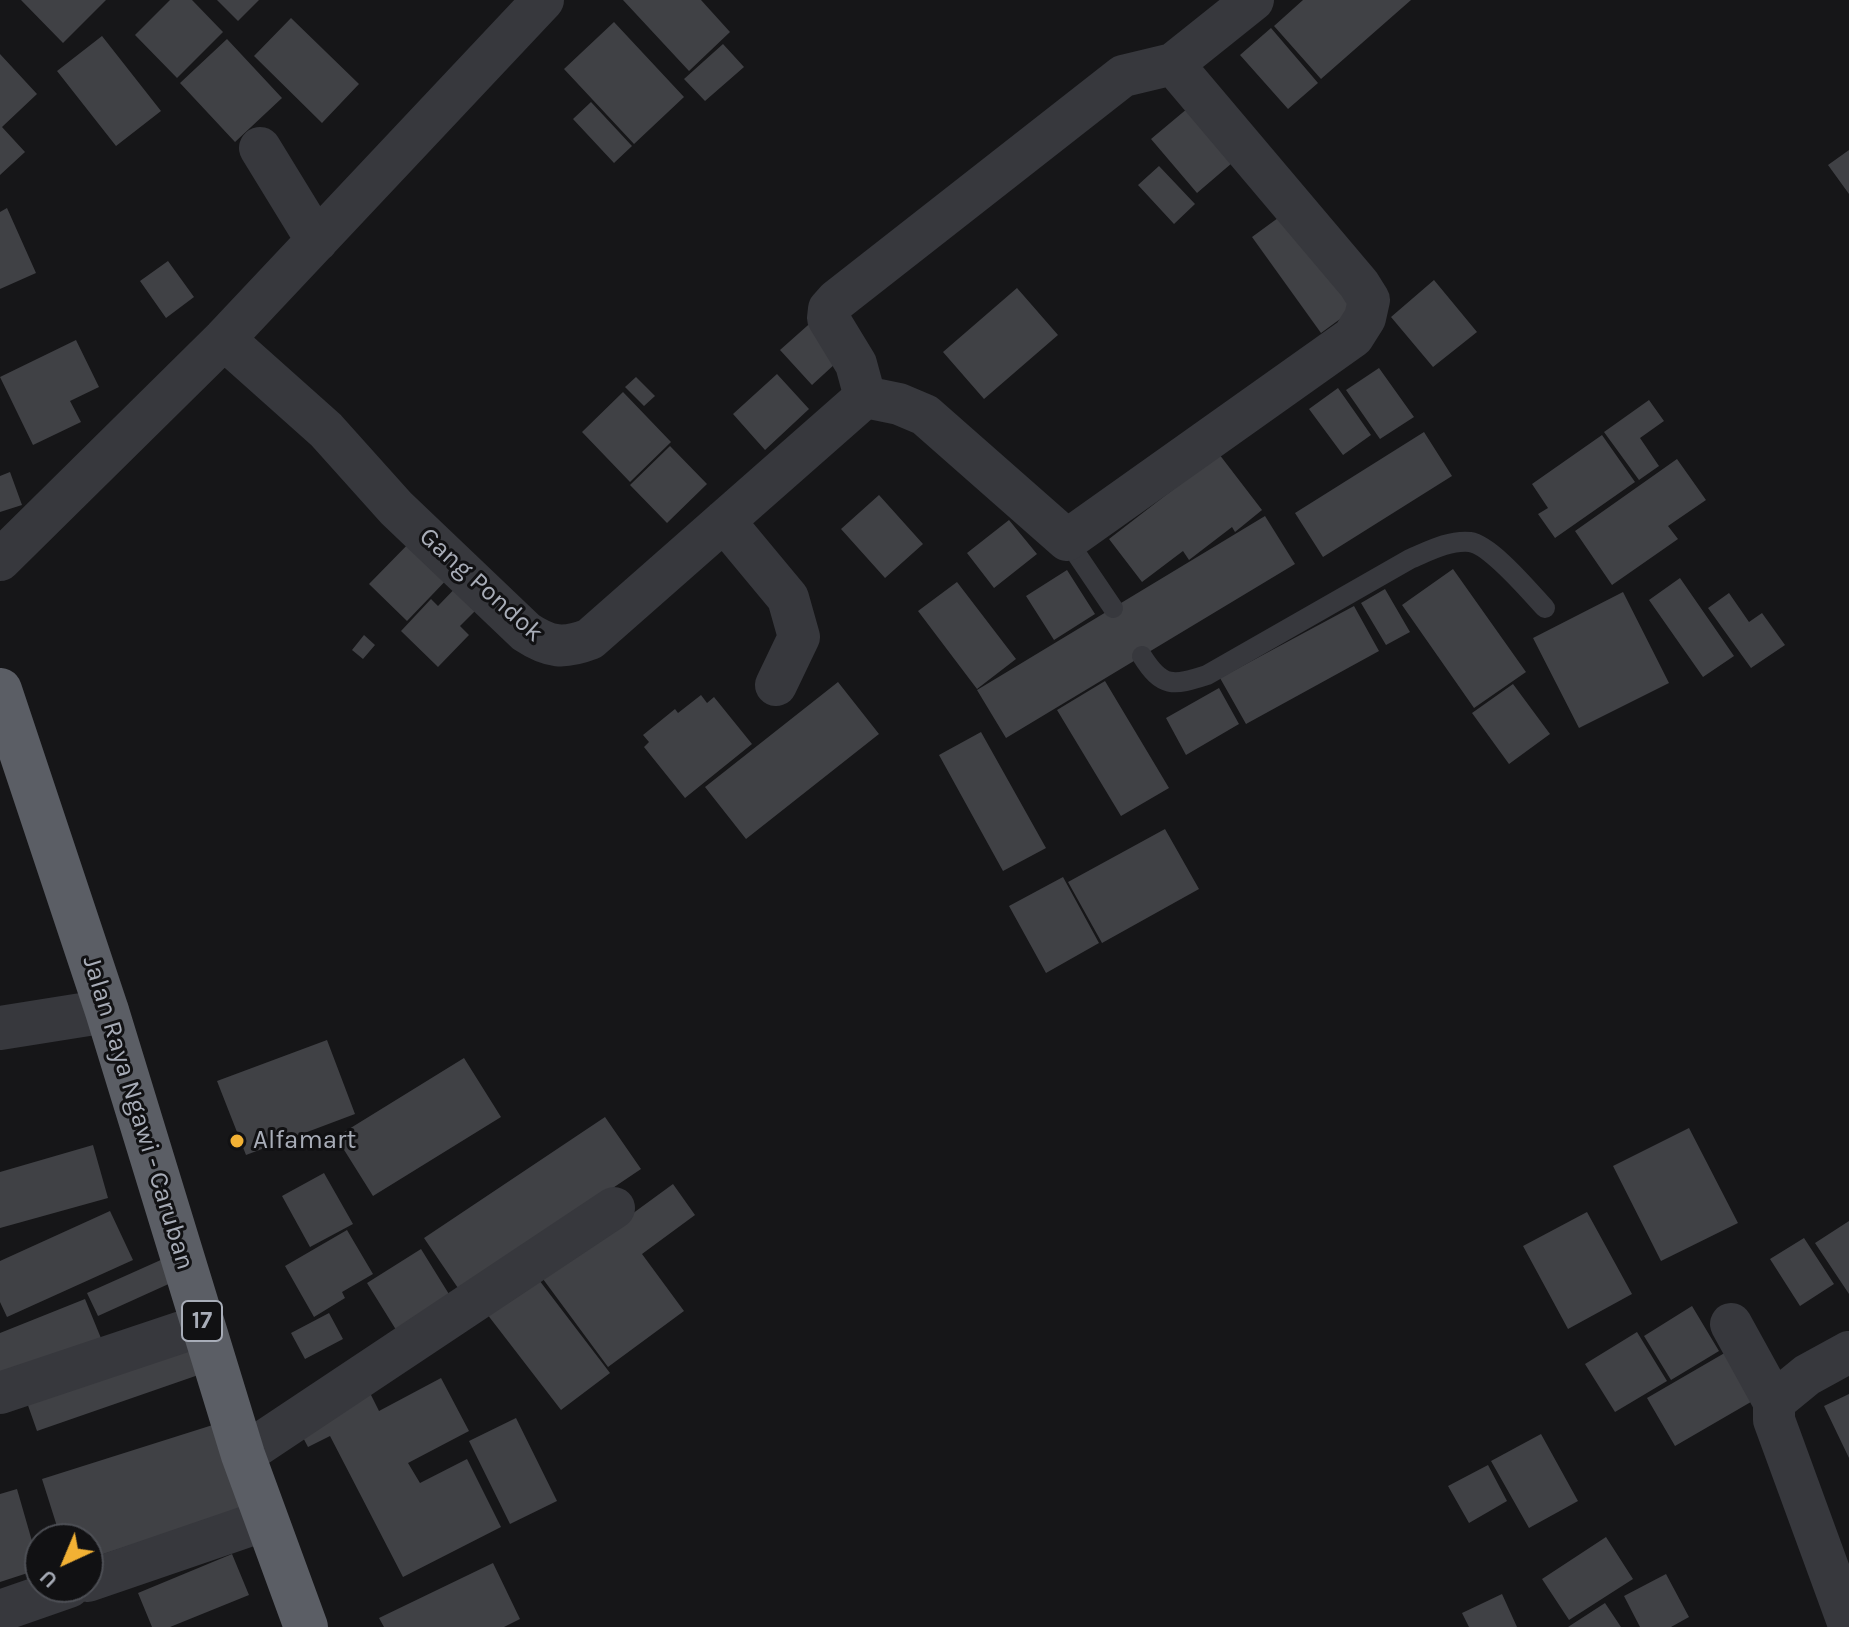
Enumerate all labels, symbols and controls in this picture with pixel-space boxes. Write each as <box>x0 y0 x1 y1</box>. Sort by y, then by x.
street label: Gang Pondok <box>413 521 549 649</box>
street label: Jalan Raya Ngawi - Caruban <box>75 952 201 1274</box>
place label: Alfamart <box>253 1125 356 1157</box>
marker: Alfamart <box>228 1132 246 1150</box>
road number: 17 <box>182 1301 222 1341</box>
north arrow <box>24 1523 104 1603</box>
text: U <box>34 1564 63 1593</box>

